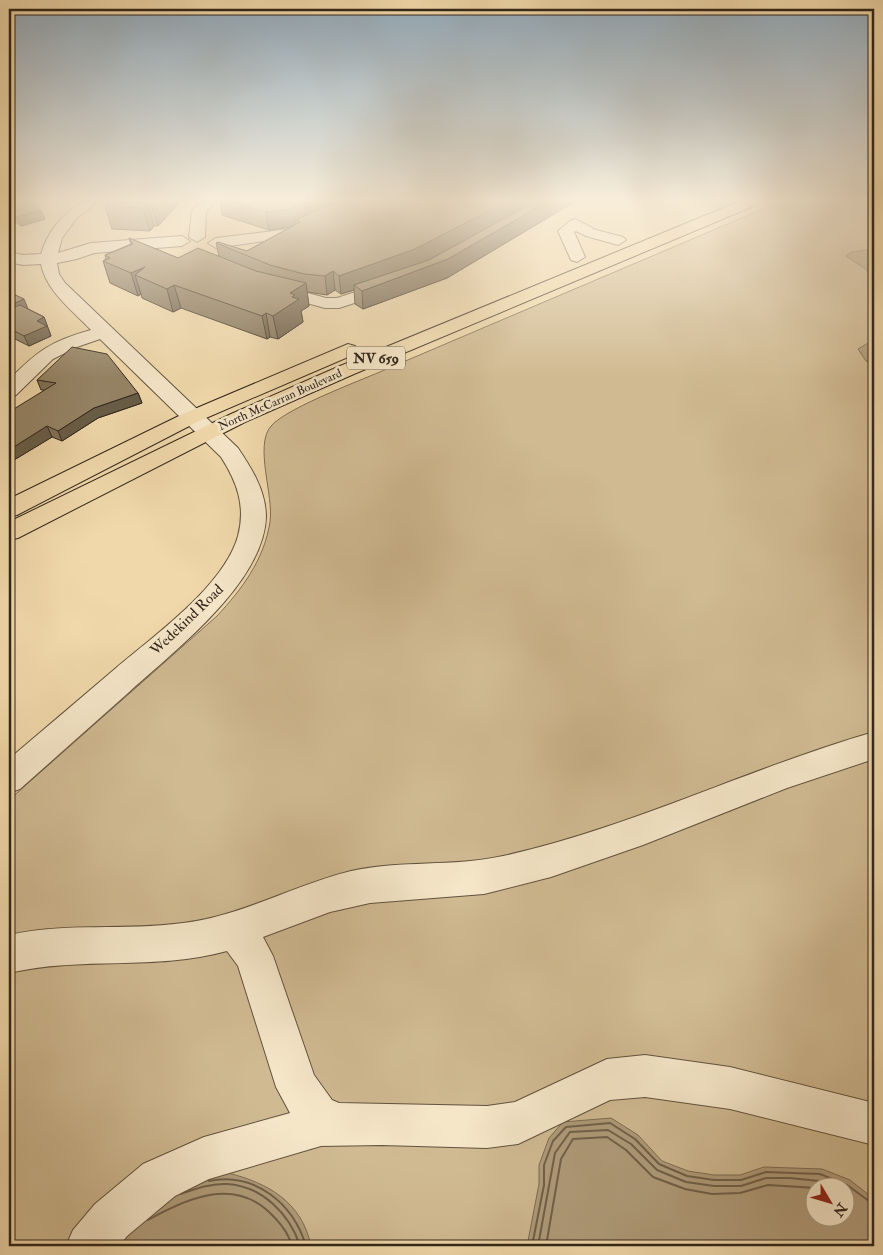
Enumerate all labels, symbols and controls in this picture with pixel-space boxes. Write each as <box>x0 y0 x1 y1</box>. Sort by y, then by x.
road number: NV 659 <box>347 346 405 369</box>
street label: North McCarran Boulevard <box>216 366 344 434</box>
street label: Wedekind Road <box>146 580 228 660</box>
north arrow <box>806 1178 856 1228</box>
text: N <box>829 1199 851 1220</box>

